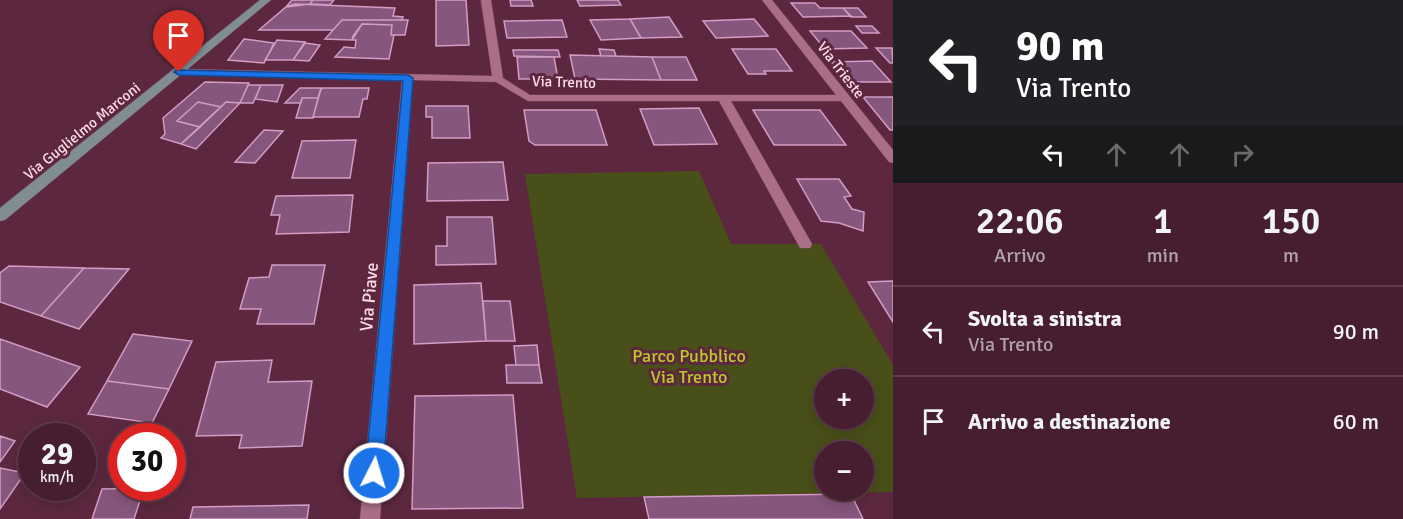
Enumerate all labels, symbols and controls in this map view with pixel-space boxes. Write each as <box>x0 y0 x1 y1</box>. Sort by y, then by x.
pin <box>153 10 204 72</box>
icon: arrive <box>162 19 195 52</box>
text: 90 m <box>1016 21 1105 72</box>
icon: left <box>917 24 995 102</box>
street label: Via Trieste <box>813 38 869 102</box>
street label: Via Trento <box>532 72 597 92</box>
text: Via Trento <box>1016 72 1131 105</box>
street label: Via Guglielmo Marconi <box>20 78 144 184</box>
icon: left <box>1037 138 1070 171</box>
icon: ahead <box>1100 138 1133 171</box>
icon: ahead <box>1163 138 1196 171</box>
icon: right <box>1226 138 1259 171</box>
text: 22:06 <box>976 199 1064 244</box>
text: 1 <box>1153 199 1173 244</box>
text: 150 <box>1262 199 1320 244</box>
text: Arrivo <box>994 243 1046 268</box>
text: min <box>1147 243 1179 268</box>
text: m <box>1283 243 1299 268</box>
street label: Via Piave <box>355 262 383 332</box>
text: Svolta a sinistra <box>968 305 1122 332</box>
icon: left <box>917 315 950 348</box>
text: 90 m <box>1333 318 1379 345</box>
text: Via Trento <box>968 332 1053 357</box>
park label: Parco Pubblico Via Trento <box>632 345 746 388</box>
map controls <box>814 369 874 501</box>
button: + <box>814 369 874 429</box>
icon: arrive <box>917 405 950 438</box>
text: Arrivo a destinazione <box>968 408 1171 435</box>
text: 60 m <box>1333 408 1379 435</box>
speed limit sign: 30 <box>108 423 186 501</box>
text: 29 <box>41 436 73 473</box>
position arrow <box>342 441 406 505</box>
button: − <box>814 441 874 501</box>
text: km/h <box>40 468 74 486</box>

